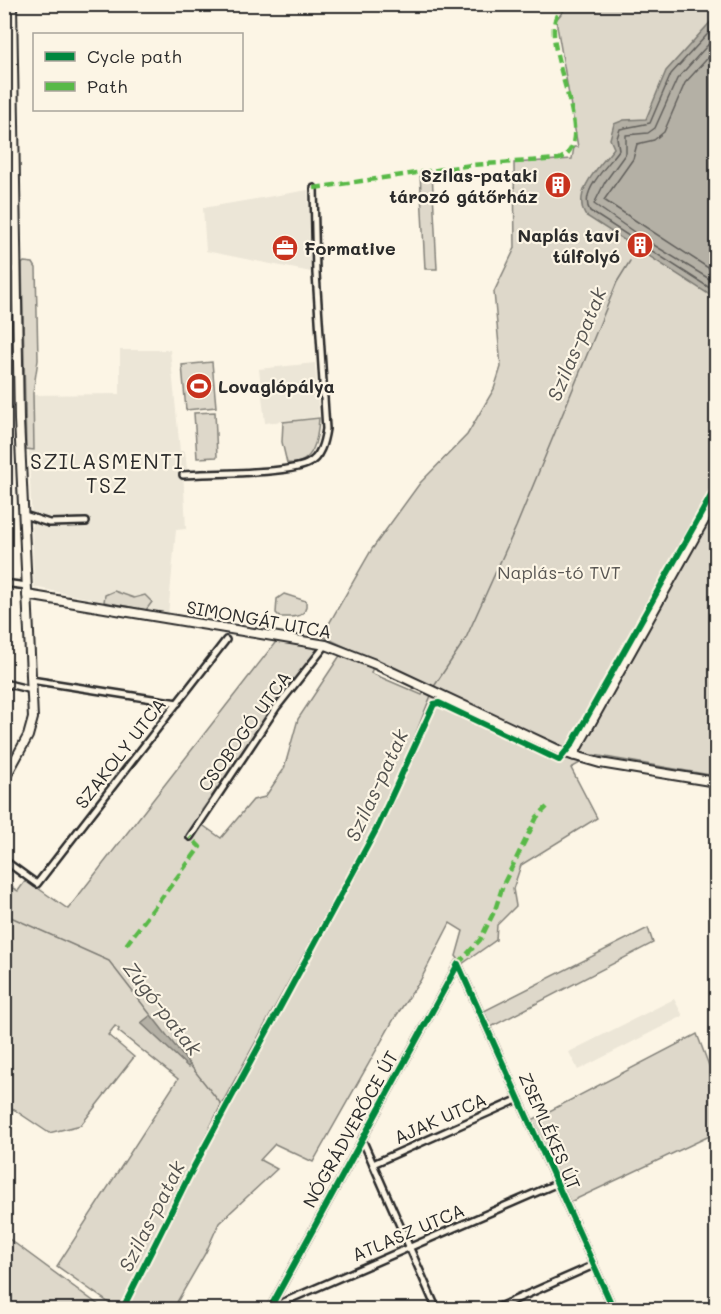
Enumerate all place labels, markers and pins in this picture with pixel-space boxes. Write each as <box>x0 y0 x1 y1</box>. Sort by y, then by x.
place label: Szilas-pataki tározó gátőrház <box>389 163 538 208</box>
building icon: Szilas-pataki tározó gátőrház <box>543 170 573 200</box>
place label: Naplás tavi túlfolyó <box>518 223 620 268</box>
building icon: Naplás tavi túlfolyó <box>625 230 655 260</box>
office icon: Formative <box>270 233 300 263</box>
place label: Formative <box>304 236 396 260</box>
sports icon: Lovaglópálya <box>184 371 214 401</box>
place label: Lovaglópálya <box>218 374 335 398</box>

